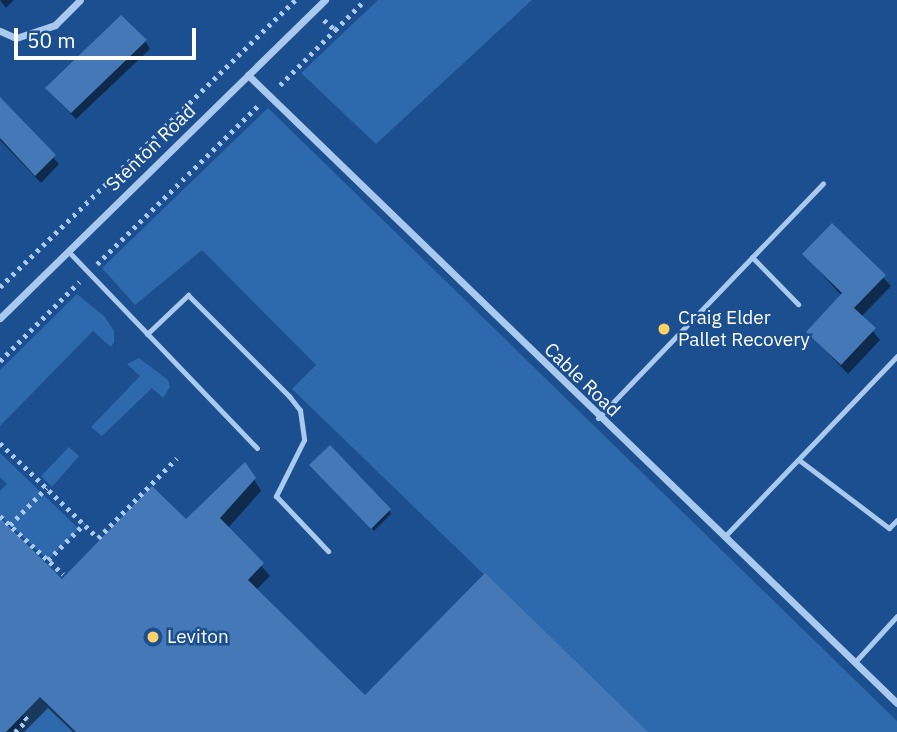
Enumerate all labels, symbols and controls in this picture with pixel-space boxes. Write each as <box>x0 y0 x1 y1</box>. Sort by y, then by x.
scale bar <box>18 14 200 58</box>
text: 50 m <box>27 26 76 54</box>
street label: Stenton Road <box>102 100 200 196</box>
place label: Craig Elder Pallet Recovery <box>678 307 810 351</box>
marker: Craig Elder Pallet Recovery <box>656 321 672 337</box>
street label: Cable Road <box>539 338 625 422</box>
place label: Leviton <box>167 626 229 648</box>
marker: Leviton <box>145 629 161 645</box>

